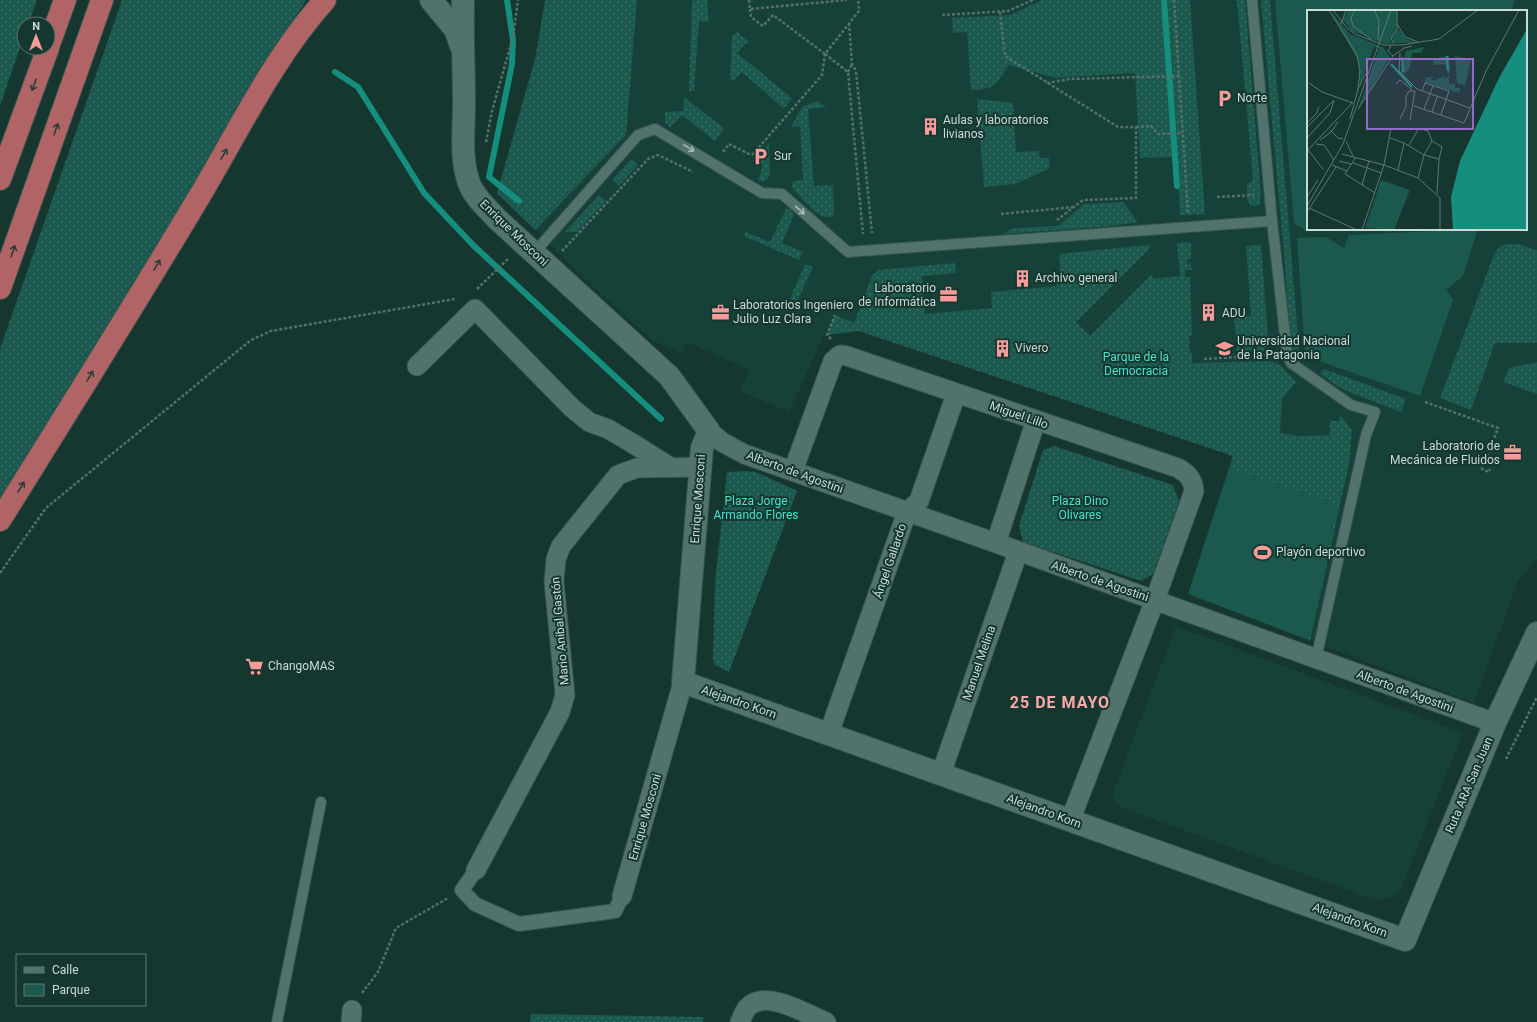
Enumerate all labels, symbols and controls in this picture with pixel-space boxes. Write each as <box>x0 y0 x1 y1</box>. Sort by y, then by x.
inset map <box>1307 10 1527 230</box>
north arrow <box>16 16 56 56</box>
text: N <box>32 20 40 33</box>
one-way arrow <box>30 78 38 90</box>
parking icon: Norte <box>1214 88 1234 108</box>
place label: Norte <box>1237 91 1267 105</box>
place label: Aulas y laboratorios livianos <box>943 113 1049 141</box>
building icon: Aulas y laboratorios livianos <box>920 117 940 137</box>
one-way arrow <box>53 123 61 135</box>
one-way arrow <box>683 145 695 153</box>
parking icon: Sur <box>751 146 771 166</box>
one-way arrow <box>221 148 229 160</box>
place label: Sur <box>774 149 792 163</box>
street label: Enrique Mosconi <box>477 197 551 269</box>
one-way arrow <box>795 205 805 215</box>
one-way arrow <box>10 245 17 258</box>
one-way arrow <box>154 259 162 271</box>
building icon: Archivo general <box>1012 268 1032 288</box>
place label: Archivo general <box>1035 271 1118 285</box>
place label: Laboratorio de Informática <box>858 281 936 309</box>
office icon: Laboratorio de Informática <box>939 285 959 305</box>
place label: Laboratorios Ingeniero Julio Luz Clara <box>733 298 853 326</box>
office icon: Laboratorios Ingeniero Julio Luz Clara <box>710 302 730 322</box>
building icon: ADU <box>1199 303 1219 323</box>
place label: ADU <box>1222 306 1245 320</box>
place label: Universidad Nacional de la Patagonia <box>1237 334 1350 362</box>
building icon: Vivero <box>992 338 1012 358</box>
school or university icon: Universidad Nacional de la Patagonia <box>1214 338 1234 358</box>
place label: Vivero <box>1015 341 1049 355</box>
park label: Parque de la Democracia <box>1103 350 1169 378</box>
one-way arrow <box>86 370 94 382</box>
street label: Miguel Lillo <box>988 398 1050 432</box>
place label: Laboratorio de Mecánica de Fluidos <box>1390 439 1500 467</box>
office icon: Laboratorio de Mecánica de Fluidos <box>1503 443 1523 463</box>
street label: Alberto de Agostini <box>745 448 845 496</box>
street label: Enrique Mosconi <box>688 454 708 544</box>
one-way arrow <box>17 481 25 493</box>
park label: Plaza Jorge Armando Flores <box>713 494 799 522</box>
park label: Plaza Dino Olivares <box>1052 494 1109 522</box>
street label: Ángel Gallardo <box>870 521 909 600</box>
sports icon: Playón deportivo <box>1253 542 1273 562</box>
place label: Playón deportivo <box>1276 545 1366 559</box>
street label: Alberto de Agostini <box>1050 558 1151 604</box>
street label: Mario Anibal Gastón <box>548 576 572 686</box>
street label: Manuel Melina <box>960 624 998 702</box>
supermarket icon: ChangoMAS <box>245 656 265 676</box>
place label: ChangoMAS <box>268 659 335 673</box>
street label: Alberto de Agostini <box>1355 667 1455 715</box>
street label: Alejandro Korn <box>700 683 778 721</box>
district label: 25 DE MAYO <box>1010 693 1110 712</box>
street label: Ruta ARA San Juan <box>1442 735 1496 835</box>
street label: Enrique Mosconi <box>626 772 664 862</box>
street label: Alejandro Korn <box>1005 791 1083 831</box>
street label: Alejandro Korn <box>1311 900 1389 940</box>
legend <box>16 954 146 1006</box>
text: Calle <box>52 963 79 977</box>
text: Parque <box>52 983 90 997</box>

